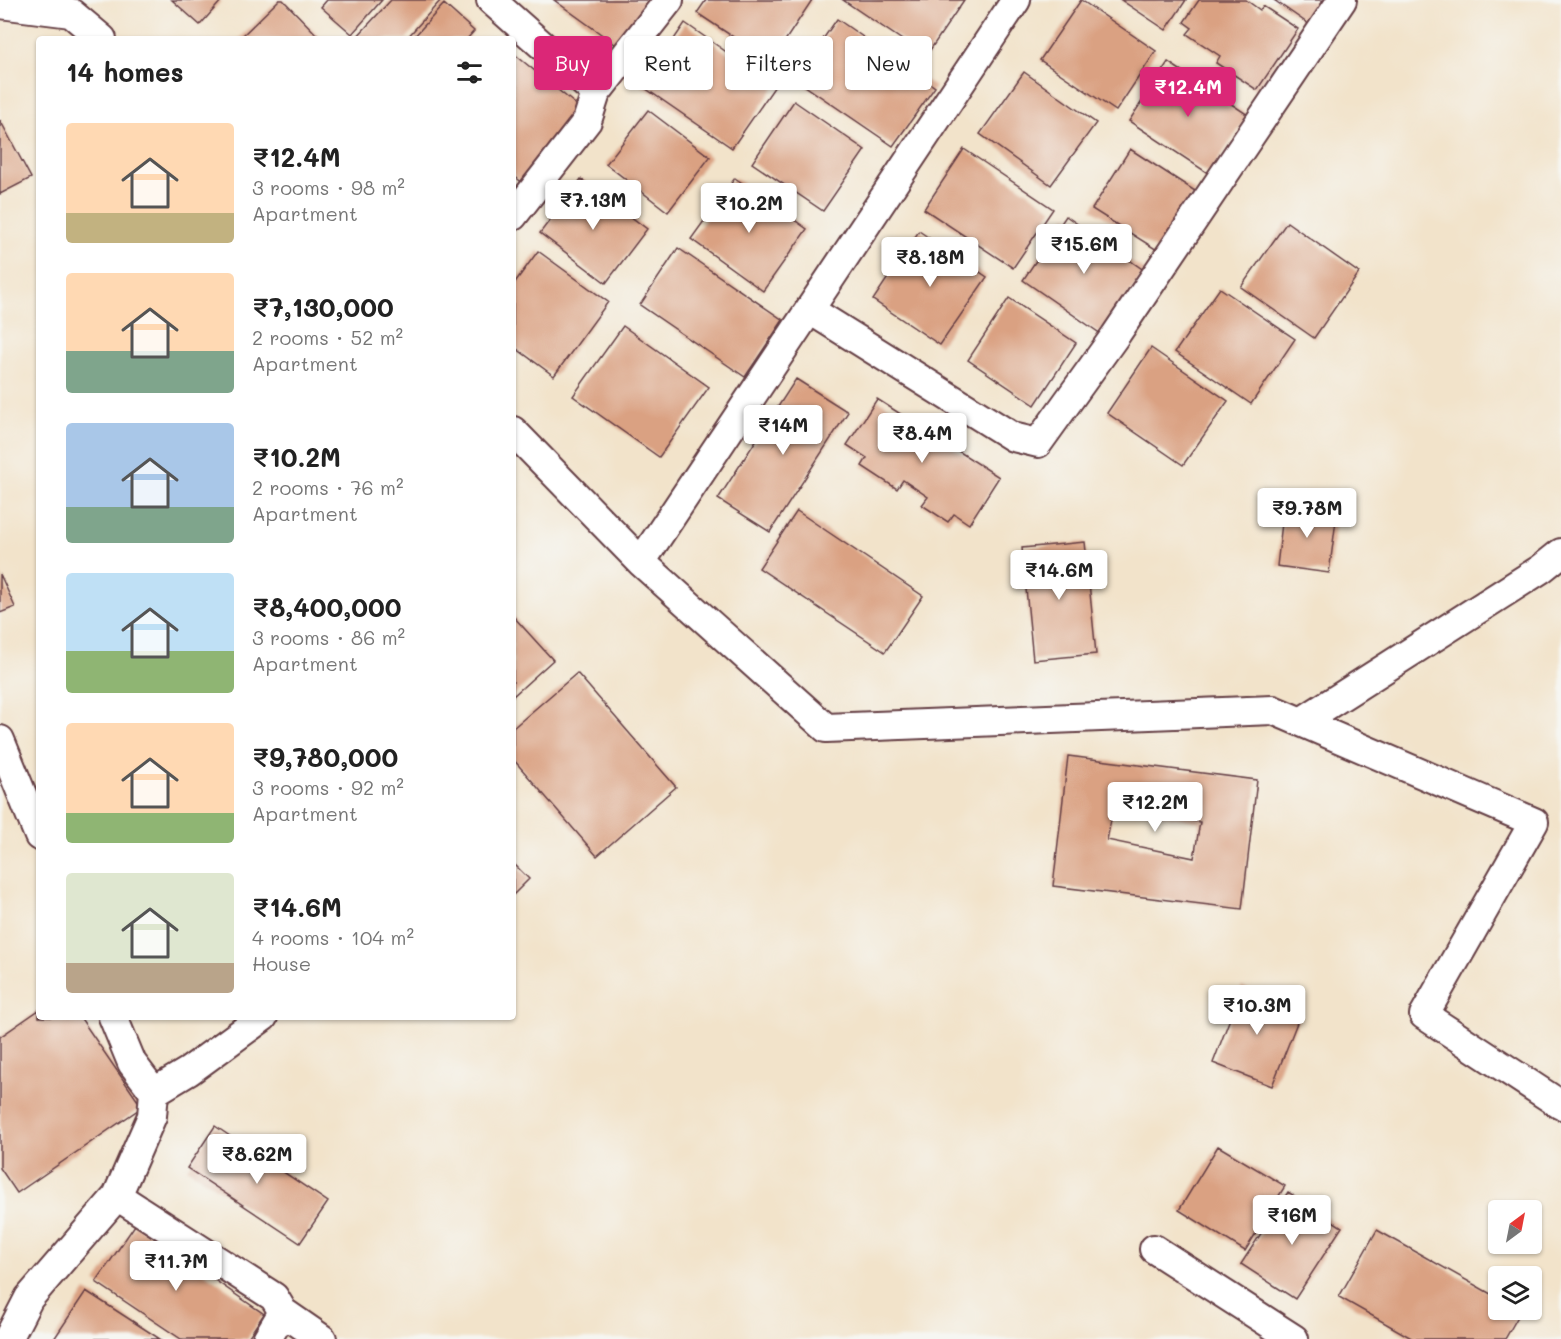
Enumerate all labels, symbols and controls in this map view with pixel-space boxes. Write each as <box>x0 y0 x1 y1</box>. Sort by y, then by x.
chip: Buy <box>534 36 612 90</box>
chip: Rent <box>624 36 713 90</box>
chip: Filters <box>725 36 833 90</box>
chip: New <box>845 36 932 90</box>
text: 14 homes <box>66 55 184 89</box>
icon: filters <box>453 56 486 89</box>
pin: ₹12.4M <box>1139 67 1237 118</box>
text: ₹12.4M <box>1154 73 1222 99</box>
text: ₹12.4M <box>252 140 341 174</box>
icon: home <box>114 147 186 219</box>
text: 3 rooms · 98 m² <box>252 174 405 200</box>
pin: ₹7.13M <box>544 180 642 231</box>
pin: ₹10.2M <box>700 183 798 234</box>
text: ₹7.13M <box>559 186 627 212</box>
text: ₹10.2M <box>715 189 783 215</box>
text: Apartment <box>252 200 358 226</box>
pin: ₹15.6M <box>1035 224 1133 275</box>
text: ₹15.6M <box>1050 230 1118 256</box>
pin: ₹8.18M <box>881 237 979 288</box>
text: ₹8.18M <box>895 243 965 269</box>
text: ₹7,130,000 <box>252 290 394 324</box>
icon: home <box>114 297 186 369</box>
text: 2 rooms · 52 m² <box>252 324 403 350</box>
text: Apartment <box>252 350 358 376</box>
pin: ₹14M <box>747 405 819 456</box>
text: ₹14M <box>758 411 808 437</box>
pin: ₹8.4M <box>880 413 964 464</box>
text: ₹8.4M <box>892 419 952 445</box>
text: ₹10.2M <box>252 440 341 474</box>
icon: home <box>114 447 186 519</box>
text: 2 rooms · 76 m² <box>252 474 404 500</box>
pin: ₹9.78M <box>1258 488 1356 539</box>
text: ₹9.78M <box>1271 494 1343 520</box>
text: Apartment <box>252 500 358 526</box>
pin: ₹14.6M <box>1010 550 1108 601</box>
text: ₹14.6M <box>1024 556 1094 582</box>
text: ₹8,400,000 <box>252 590 401 624</box>
icon: home <box>114 597 186 669</box>
text: 3 rooms · 86 m² <box>252 624 405 650</box>
text: Apartment <box>252 650 358 676</box>
text: ₹9,780,000 <box>252 740 398 774</box>
icon: home <box>114 747 186 819</box>
text: 3 rooms · 92 m² <box>252 774 404 800</box>
pin: ₹12.2M <box>1106 782 1204 833</box>
text: ₹12.2M <box>1122 788 1188 814</box>
text: Apartment <box>252 800 358 826</box>
text: ₹14.6M <box>252 890 342 924</box>
icon: home <box>114 897 186 969</box>
text: 4 rooms · 104 m² <box>252 924 414 950</box>
text: House <box>252 950 311 976</box>
pin: ₹10.3M <box>1208 985 1306 1036</box>
text: ₹10.3M <box>1222 991 1292 1017</box>
pin: ₹8.62M <box>208 1134 306 1185</box>
text: ₹8.62M <box>221 1140 293 1166</box>
pin: ₹16M <box>1256 1195 1328 1246</box>
north arrow <box>1488 1200 1542 1254</box>
map controls <box>1488 1200 1542 1320</box>
text: ₹16M <box>1267 1201 1317 1227</box>
pin: ₹11.7M <box>127 1241 225 1292</box>
text: ₹11.7M <box>144 1247 208 1273</box>
button: layers <box>1488 1266 1542 1320</box>

